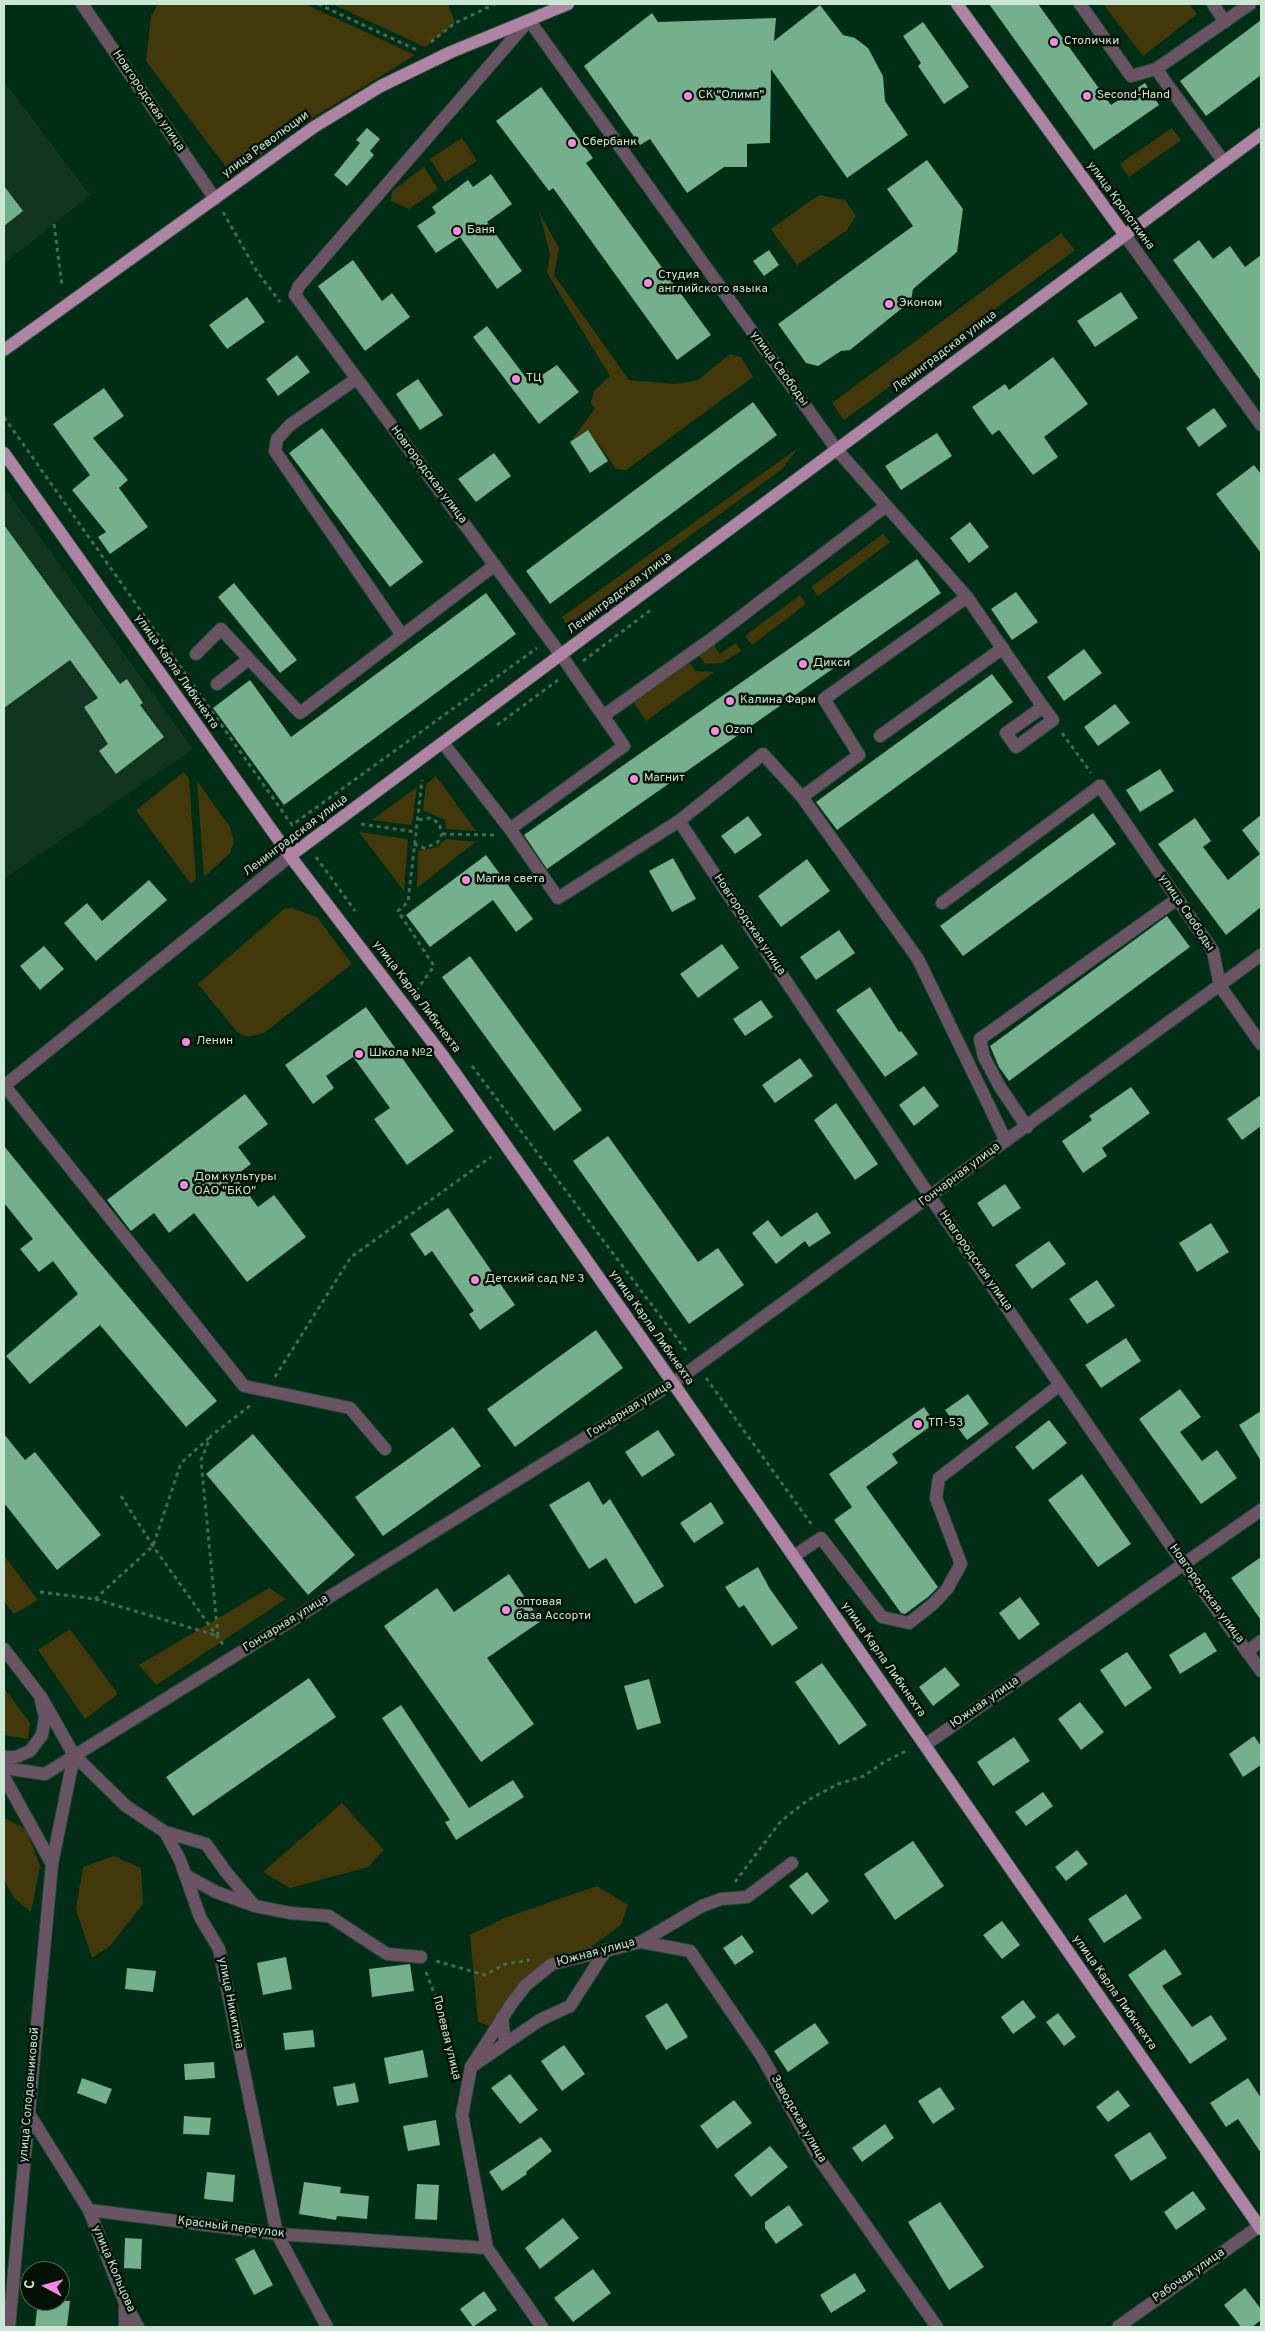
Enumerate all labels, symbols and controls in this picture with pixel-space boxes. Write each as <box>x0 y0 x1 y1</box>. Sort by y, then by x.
place label: Столички <box>1064 35 1119 49</box>
marker: Столички <box>1048 36 1060 48</box>
street label: Новгородская улица <box>109 48 187 154</box>
place label: СК "Олимп" <box>698 89 764 103</box>
place label: Second-Hand <box>1097 89 1170 103</box>
marker: СК "Олимп" <box>682 90 694 102</box>
marker: Second-Hand <box>1081 90 1093 102</box>
street label: улица Революции <box>220 109 312 181</box>
place label: Сбербанк <box>582 136 637 150</box>
marker: Сбербанк <box>566 137 578 149</box>
street label: улица Кропоткина <box>1083 159 1157 253</box>
place label: Баня <box>467 224 495 238</box>
marker: Баня <box>451 225 463 237</box>
place label: Студия английского языка <box>658 269 768 297</box>
marker: Студия английского языка <box>642 277 654 289</box>
place label: Эконом <box>899 297 942 311</box>
marker: Эконом <box>883 298 895 310</box>
street label: Ленинградская улица <box>890 308 1000 396</box>
street label: улица Свободы <box>747 329 811 409</box>
place label: ТЦ <box>526 372 542 386</box>
marker: ТЦ <box>510 373 522 385</box>
street label: Новгородская улица <box>387 423 469 527</box>
street label: Ленинградская улица <box>565 550 675 638</box>
street label: улица Карла Либкнехта <box>131 612 221 732</box>
place label: Дикси <box>813 657 850 671</box>
marker: Дикси <box>797 658 809 670</box>
place label: Калина Фарм <box>740 694 816 708</box>
marker: Калина Фарм <box>724 695 736 707</box>
place label: Ozon <box>725 724 753 738</box>
marker: Ozon <box>709 725 721 737</box>
place label: Магнит <box>644 772 685 786</box>
marker: Магнит <box>628 773 640 785</box>
street label: Ленинградская улица <box>241 792 351 880</box>
street label: Новгородская улица <box>710 872 788 978</box>
street label: улица Свободы <box>1155 872 1217 954</box>
place label: Магия света <box>476 873 545 887</box>
marker: Магия света <box>460 874 472 886</box>
street label: улица Карла Либкнехта <box>369 938 463 1056</box>
place label: Ленин <box>196 1035 233 1049</box>
marker: Ленин <box>180 1036 192 1048</box>
place label: Школа №2 <box>369 1047 433 1061</box>
marker: Школа №2 <box>353 1048 365 1060</box>
street label: Гончарная улица <box>917 1140 1003 1210</box>
place label: Дом культуры ОАО "БКО" <box>194 1171 277 1199</box>
marker: Дом культуры ОАО "БКО" <box>178 1179 190 1191</box>
street label: Новгородская улица <box>935 1208 1015 1314</box>
street label: улица Карла Либкнехта <box>606 1268 696 1388</box>
place label: Детский сад № 3 <box>485 1273 585 1287</box>
marker: Детский сад № 3 <box>469 1274 481 1286</box>
street label: Гончарная улица <box>585 1378 675 1442</box>
place label: ТП-53 <box>928 1417 963 1431</box>
marker: ТП-53 <box>912 1418 924 1430</box>
street label: Новгородская улица <box>1165 1542 1247 1646</box>
street label: Гончарная улица <box>241 1592 331 1656</box>
place label: оптовая база Ассорти <box>516 1596 591 1624</box>
street label: улица Карла Либкнехта <box>838 1600 928 1720</box>
marker: оптовая база Ассорти <box>500 1604 512 1616</box>
street label: Южная улица <box>948 1674 1022 1732</box>
street label: улица Карла Либкнехта <box>1069 1933 1159 2053</box>
street label: Южная улица <box>555 1936 637 1970</box>
street label: улица Никитина <box>214 1956 246 2050</box>
street label: Полевая улица <box>429 1994 463 2082</box>
street label: улица Солодовниковой <box>17 2027 43 2163</box>
street label: Заводская улица <box>767 2073 829 2165</box>
street label: Красный переулок <box>177 2214 285 2242</box>
street label: улица Кольцова <box>88 2224 138 2314</box>
street label: Рабочая улица <box>1150 2246 1228 2306</box>
north arrow <box>20 2261 70 2311</box>
text: С <box>22 2279 39 2290</box>

